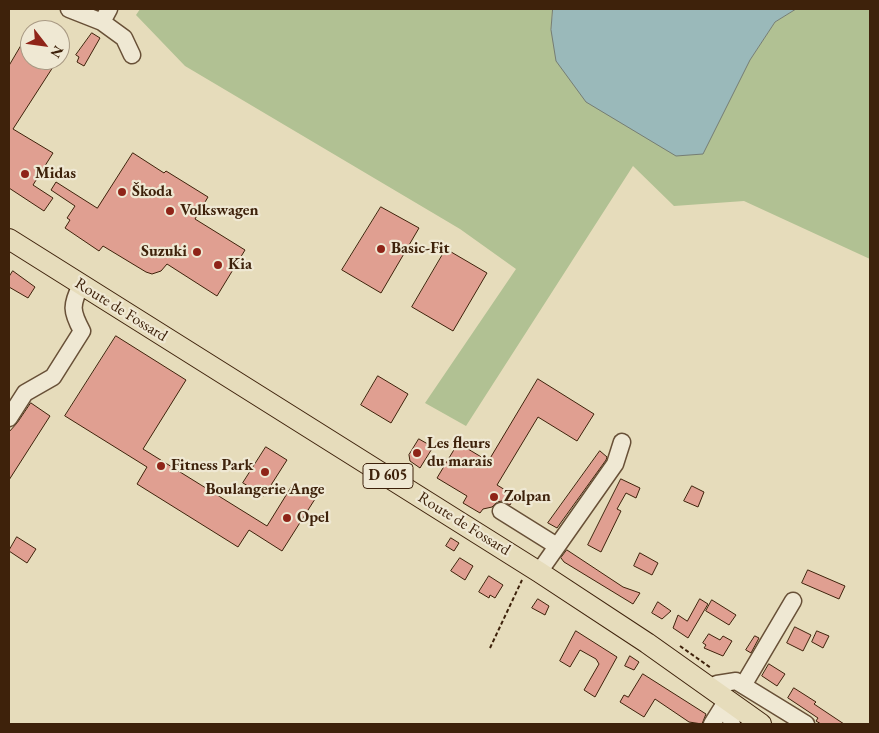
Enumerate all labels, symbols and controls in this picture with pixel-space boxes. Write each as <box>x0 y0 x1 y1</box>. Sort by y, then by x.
north arrow <box>20 20 70 70</box>
text: N <box>47 43 68 61</box>
place label: Midas <box>35 164 76 184</box>
marker: Midas <box>19 168 31 180</box>
place label: Škoda <box>132 182 172 202</box>
marker: Škoda <box>116 186 128 198</box>
place label: Volkswagen <box>180 201 259 221</box>
marker: Volkswagen <box>164 205 176 217</box>
place label: Basic-Fit <box>391 239 450 259</box>
place label: Suzuki <box>141 242 187 262</box>
marker: Basic-Fit <box>375 243 387 255</box>
marker: Suzuki <box>191 246 203 258</box>
place label: Kia <box>228 255 252 275</box>
marker: Kia <box>212 259 224 271</box>
street label: Route de Fossard <box>71 274 171 346</box>
place label: Les fleurs du marais <box>427 434 492 472</box>
marker: Les fleurs du marais <box>411 447 423 459</box>
place label: Fitness Park <box>171 456 253 476</box>
marker: Fitness Park <box>155 460 167 472</box>
road number: D 605 <box>363 464 413 488</box>
marker: Boulangerie Ange <box>259 466 271 478</box>
place label: Boulangerie Ange <box>206 480 324 500</box>
place label: Zolpan <box>504 487 551 507</box>
street label: Route de Fossard <box>414 488 514 560</box>
marker: Zolpan <box>488 491 500 503</box>
place label: Opel <box>297 508 329 528</box>
marker: Opel <box>281 512 293 524</box>

